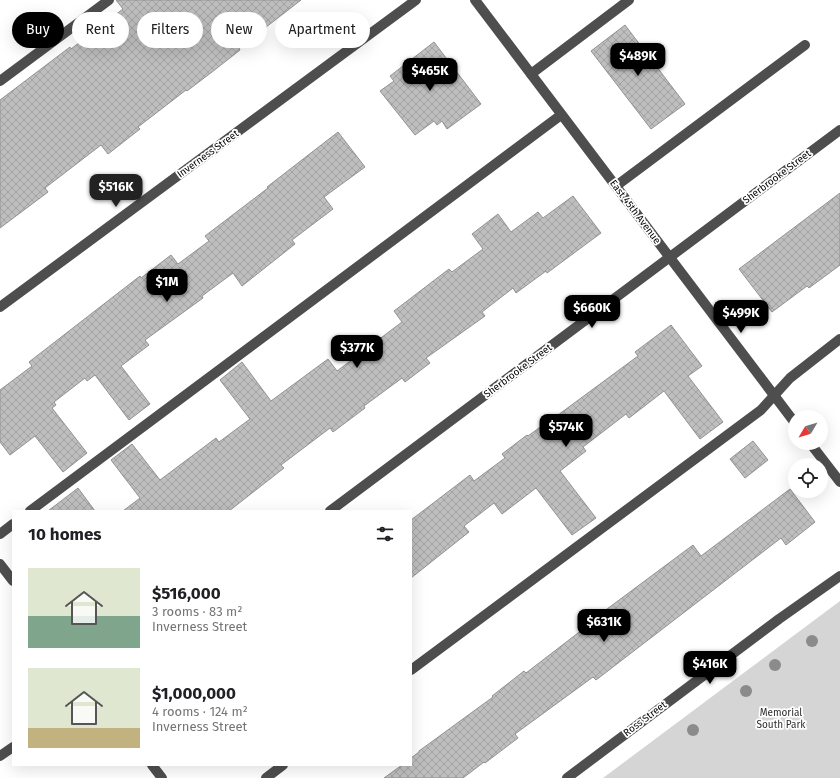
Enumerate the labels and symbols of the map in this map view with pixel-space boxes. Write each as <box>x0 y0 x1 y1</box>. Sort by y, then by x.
pin: $489K <box>610 43 666 77</box>
pin: $465K <box>402 58 458 92</box>
street label: Inverness Street <box>175 127 241 180</box>
street label: Sherbrooke Street <box>741 147 814 206</box>
pin: $516K <box>88 174 144 208</box>
street label: East 45th Avenue <box>607 178 663 246</box>
pin: $1M <box>148 269 186 303</box>
pin: $660K <box>564 295 620 329</box>
pin: $499K <box>713 300 769 334</box>
pin: $377K <box>329 335 385 369</box>
street label: Sherbrooke Street <box>482 341 555 400</box>
north arrow <box>788 410 828 450</box>
pin: $574K <box>538 414 594 448</box>
pin: $631K <box>576 609 632 643</box>
pin: $416K <box>682 651 738 685</box>
street label: Ross Street <box>621 699 669 739</box>
park label: Memorial South Park <box>757 707 806 731</box>

